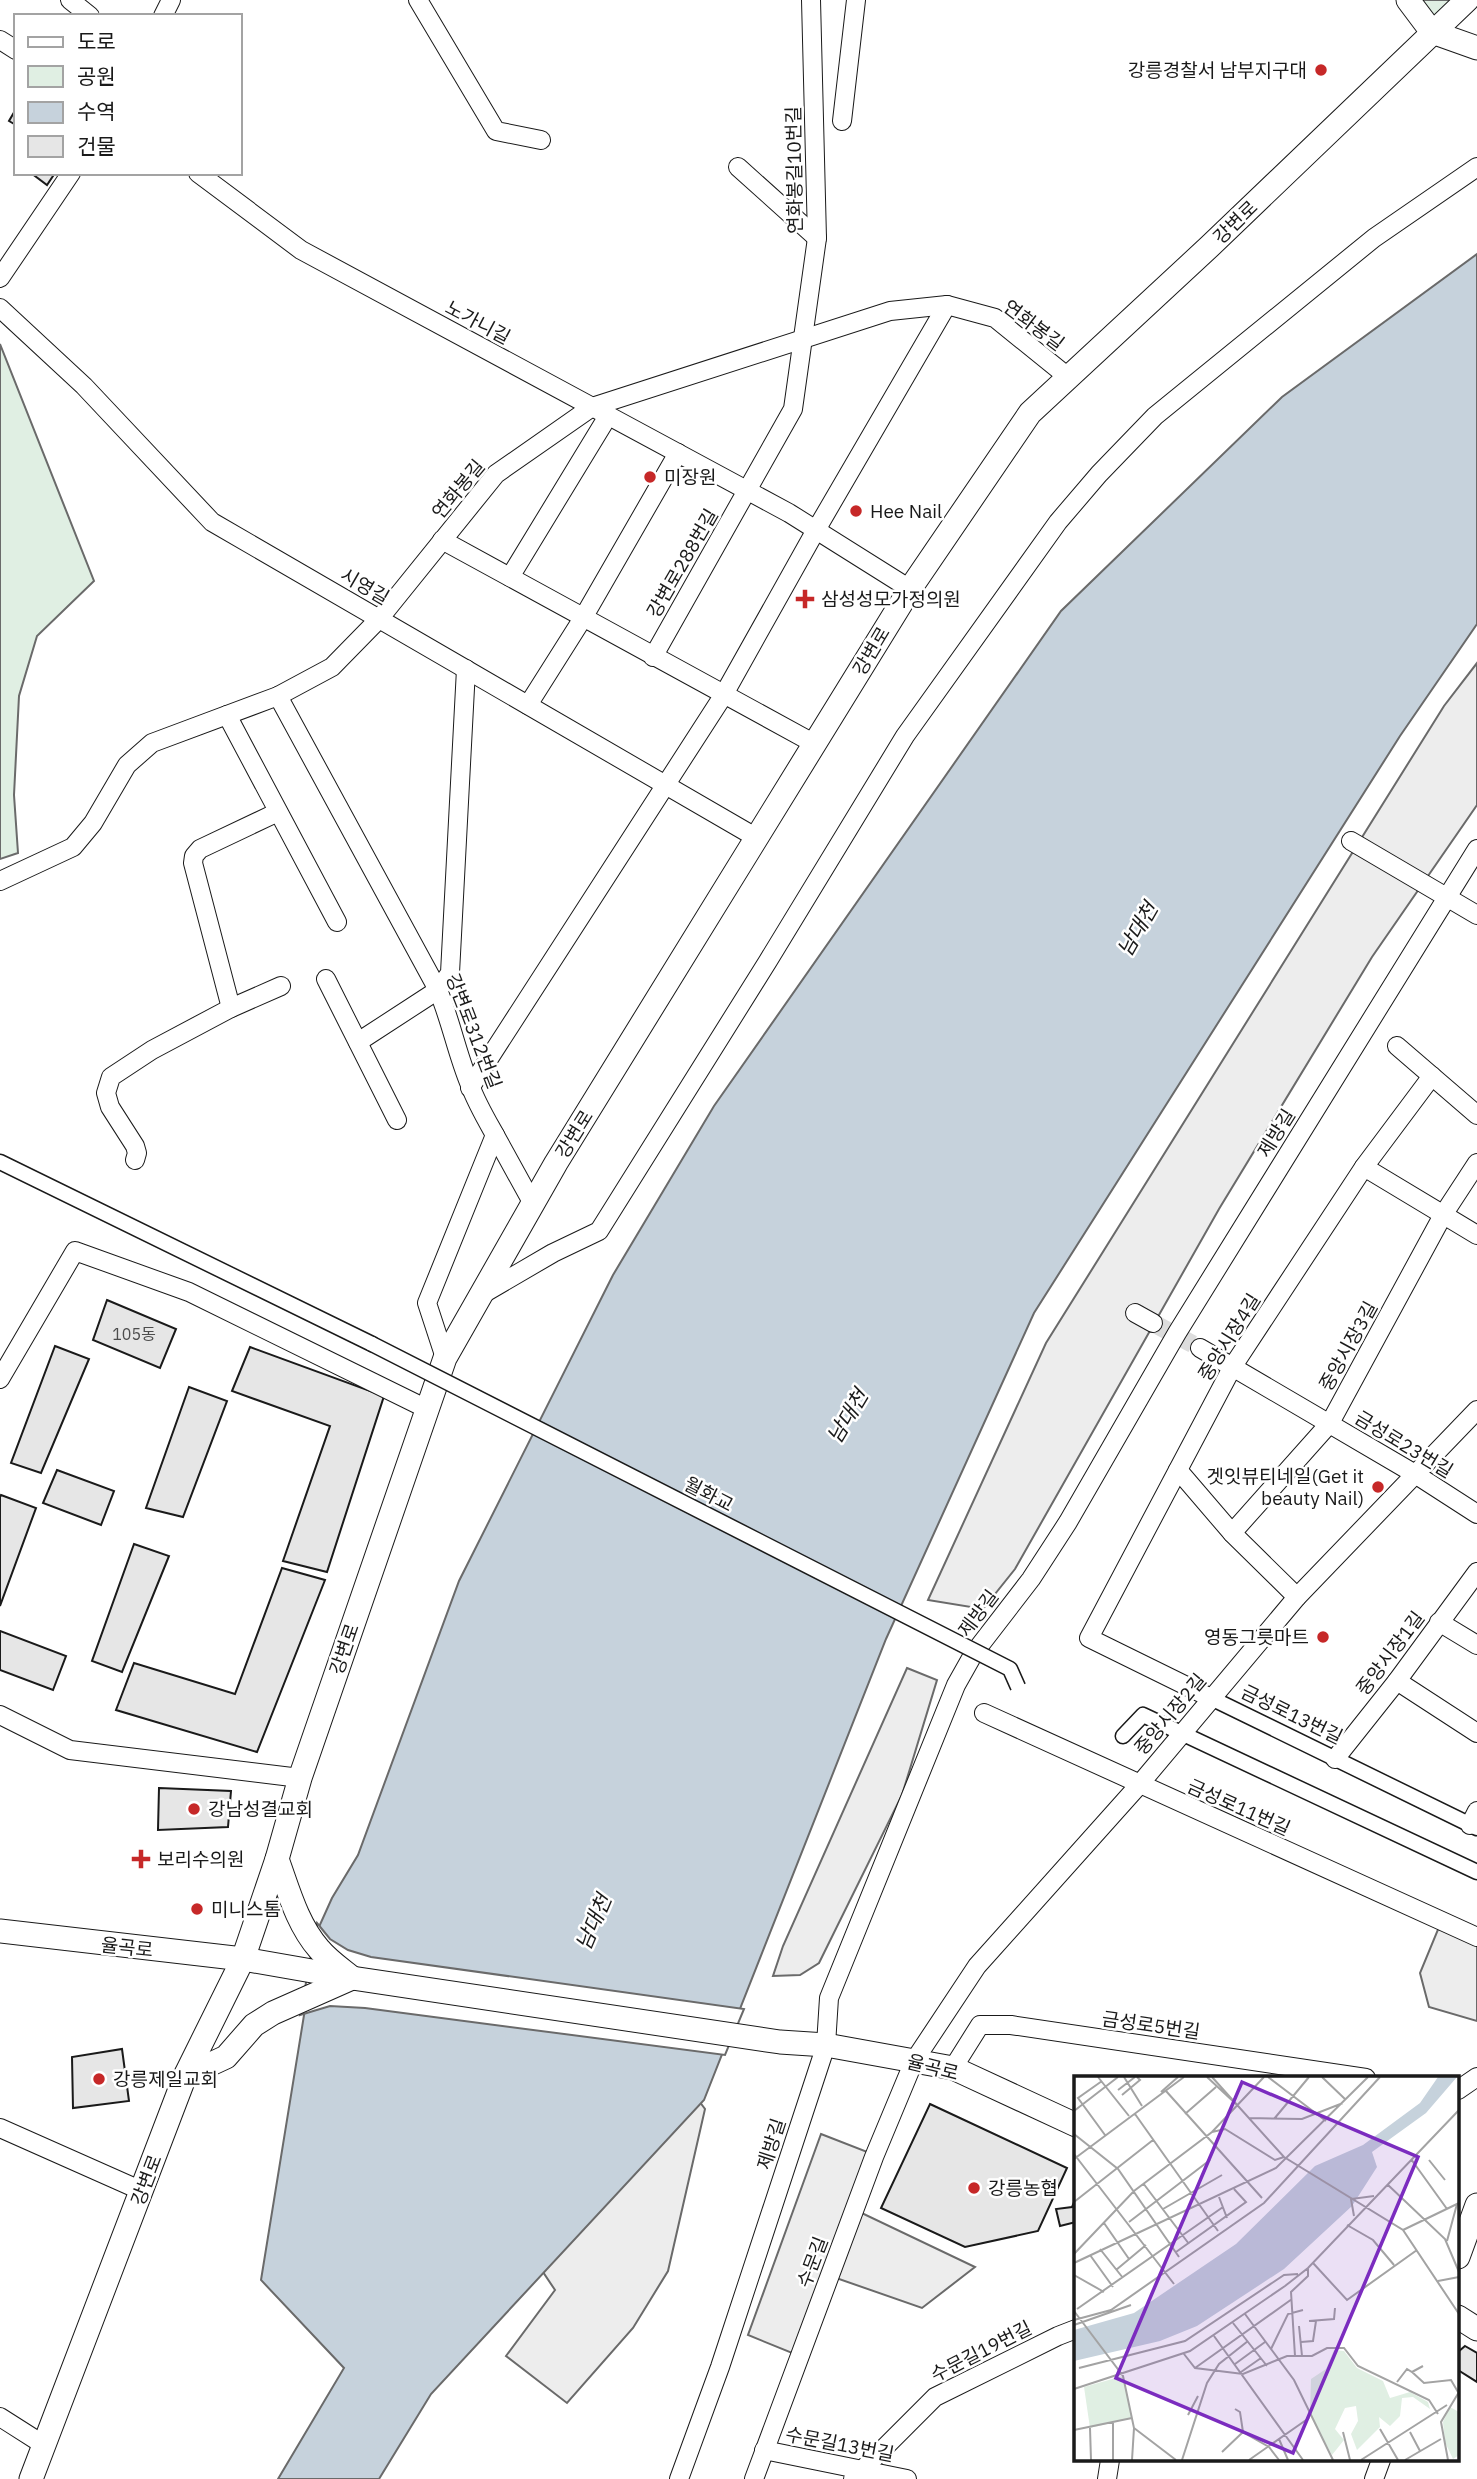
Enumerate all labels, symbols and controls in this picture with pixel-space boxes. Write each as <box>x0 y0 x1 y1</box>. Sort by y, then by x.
legend <box>14 14 242 175</box>
text: 도로 <box>77 27 116 55</box>
place label: 강릉경찰서 남부지구대 <box>1128 58 1307 82</box>
text: 공원 <box>77 62 116 90</box>
marker: 강릉경찰서 남부지구대 <box>1313 62 1329 78</box>
text: 수역 <box>77 97 116 125</box>
street label: 연화봉길10번길 <box>781 106 807 234</box>
text: 건물 <box>77 132 116 160</box>
street label: 강변로 <box>1208 195 1262 249</box>
street label: 연화봉길 <box>999 294 1069 356</box>
street label: 노가니길 <box>441 295 515 349</box>
street label: 연화봉길 <box>426 455 490 523</box>
place label: 미장원 <box>664 465 716 489</box>
marker: 미장원 <box>642 469 658 485</box>
place label: Hee Nail <box>870 499 942 523</box>
marker: Hee Nail <box>848 503 864 519</box>
street label: 강변로288번길 <box>641 504 723 622</box>
street label: 시영길 <box>336 562 394 610</box>
place label: 삼성성모가정의원 <box>821 587 961 611</box>
marker: 삼성성모가정의원 <box>795 589 815 609</box>
street label: 강변로 <box>847 622 895 680</box>
water label: 남대천 <box>1110 895 1165 961</box>
street label: 강변로312번길 <box>441 970 507 1092</box>
street label: 제방길 <box>1252 1104 1300 1162</box>
street label: 강변로 <box>550 1105 598 1163</box>
street label: 중앙시장4길 <box>1193 1289 1265 1385</box>
street label: 중앙시장3길 <box>1314 1297 1382 1395</box>
house number: 105동 <box>112 1324 156 1344</box>
water label: 남대천 <box>820 1382 875 1448</box>
street label: 금성로23번길 <box>1351 1405 1457 1483</box>
place label: 겟잇뷰티네일(Get it beauty Nail) <box>1207 1464 1364 1510</box>
street label: 월화교 <box>680 1471 738 1517</box>
marker: 겟잇뷰티네일(Get it beauty Nail) <box>1370 1479 1386 1495</box>
street label: 제방길 <box>953 1585 1003 1641</box>
street label: 중앙시장1길 <box>1351 1606 1429 1700</box>
street label: 강변로 <box>324 1620 364 1678</box>
place label: 영동그릇마트 <box>1204 1625 1309 1649</box>
marker: 영동그릇마트 <box>1315 1629 1331 1645</box>
street label: 중앙시장2길 <box>1129 1668 1211 1760</box>
street label: 금성로13번길 <box>1237 1679 1347 1749</box>
street label: 금성로11번길 <box>1184 1774 1294 1840</box>
place label: 강남성결교회 <box>208 1797 313 1821</box>
marker: 강남성결교회 <box>186 1801 202 1817</box>
place label: 보리수의원 <box>157 1847 244 1871</box>
marker: 보리수의원 <box>131 1849 151 1869</box>
water label: 남대천 <box>569 1887 618 1954</box>
place label: 미니스톰 <box>211 1897 281 1921</box>
marker: 미니스톰 <box>189 1901 205 1917</box>
street label: 율곡로 <box>100 1932 154 1962</box>
street label: 금성로5번길 <box>1100 2006 1202 2044</box>
street label: 율곡로 <box>905 2049 961 2085</box>
place label: 강릉제일교회 <box>113 2067 218 2091</box>
marker: 강릉제일교회 <box>91 2071 107 2087</box>
inset map <box>1074 2076 1460 2462</box>
street label: 제방길 <box>751 2115 791 2173</box>
street label: 강변로 <box>125 2151 167 2209</box>
place label: 강릉농협 <box>988 2176 1058 2200</box>
marker: 강릉농협 <box>966 2180 982 2196</box>
street label: 수문길 <box>791 2233 833 2291</box>
street label: 수문길19번길 <box>926 2315 1036 2387</box>
street label: 수문길13번길 <box>784 2422 896 2466</box>

